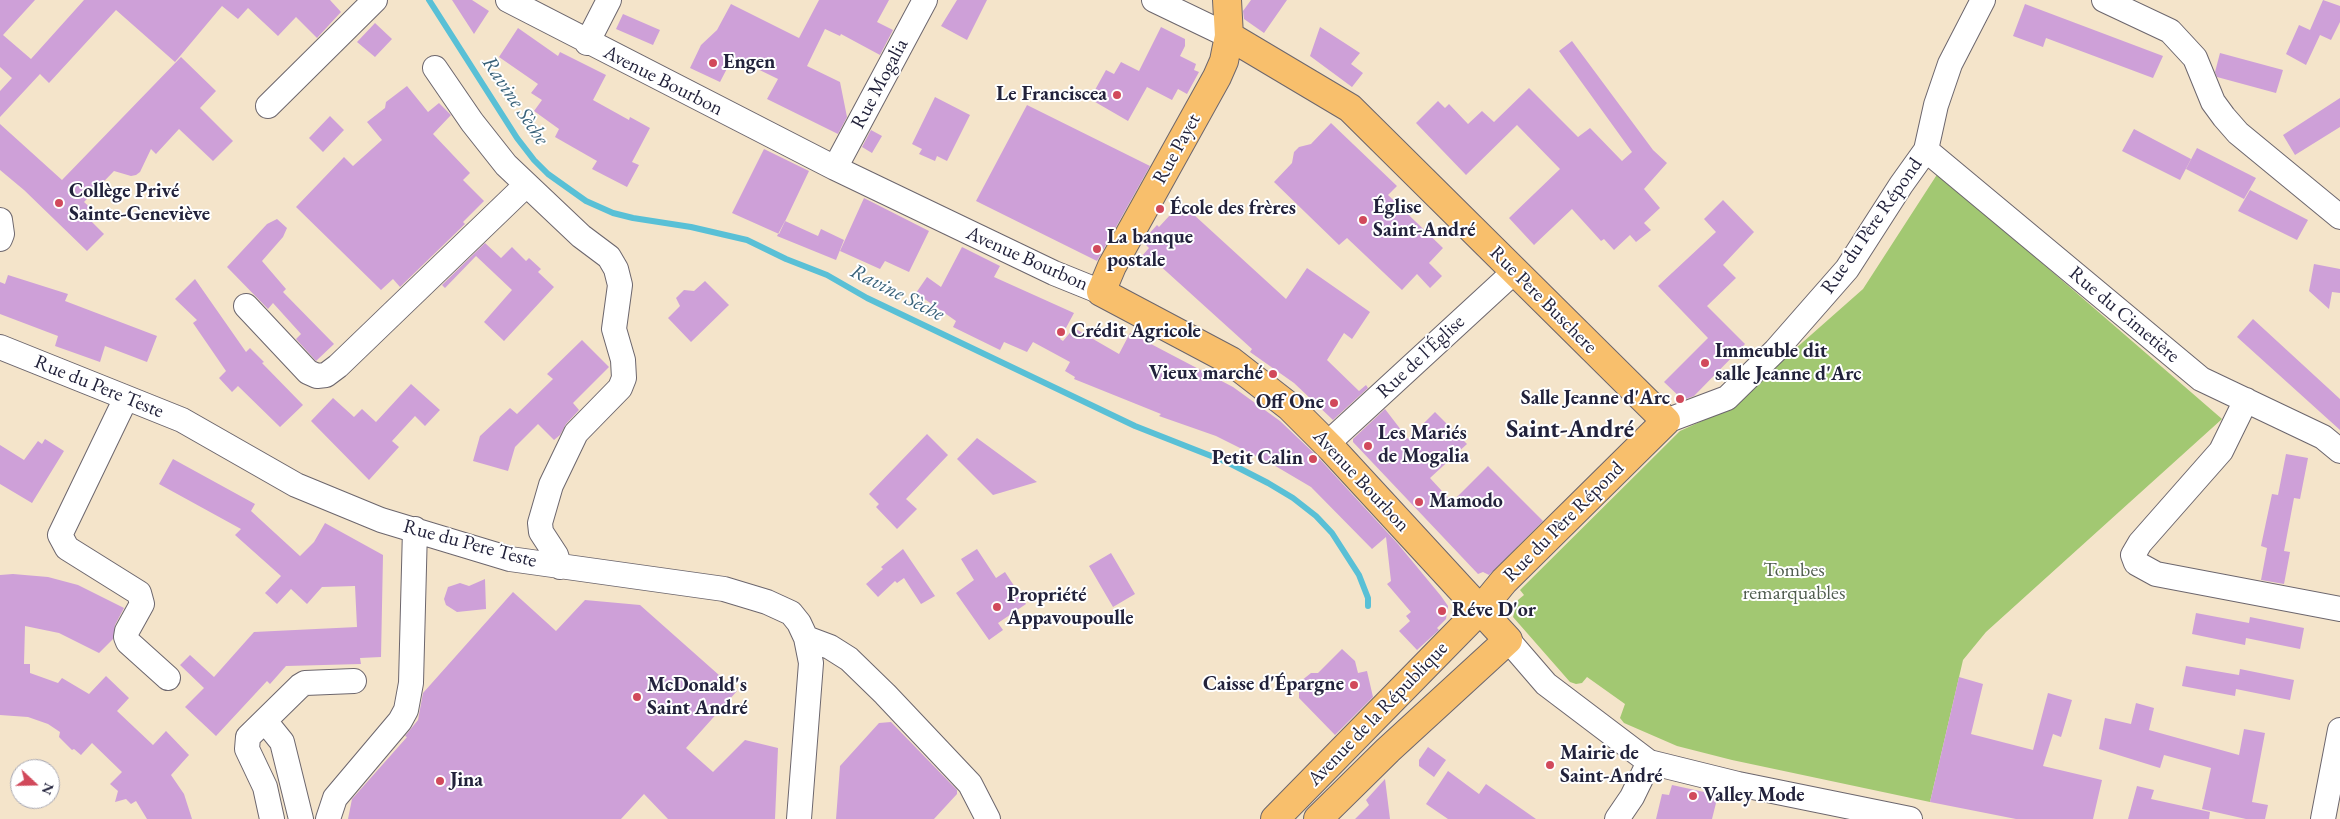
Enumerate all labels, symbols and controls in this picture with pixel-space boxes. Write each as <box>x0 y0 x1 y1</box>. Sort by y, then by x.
street label: Rue Mogalia <box>846 35 914 133</box>
street label: Avenue Bourbon <box>599 41 727 121</box>
place label: Engen <box>723 51 775 75</box>
water label: Ravine Sèche <box>476 52 554 150</box>
marker: Engen <box>707 57 719 69</box>
place label: Le Franciscea <box>996 83 1107 107</box>
marker: Le Franciscea <box>1111 89 1123 101</box>
street label: Rue Payet <box>1148 110 1206 188</box>
street label: Rue du Père Répond <box>1816 153 1928 299</box>
place label: Collège Privé Sainte-Geneviève <box>69 180 210 227</box>
place label: Église Saint-André <box>1373 196 1476 243</box>
marker: Collège Privé Sainte-Geneviève <box>53 197 65 209</box>
place label: École des frères <box>1170 197 1296 221</box>
marker: École des frères <box>1154 203 1166 215</box>
marker: Église Saint-André <box>1357 214 1369 226</box>
street label: Avenue Bourbon <box>962 221 1092 297</box>
place label: La banque postale <box>1107 226 1193 273</box>
street label: Rue Pere Buschere <box>1484 241 1602 359</box>
marker: La banque postale <box>1091 243 1103 255</box>
water label: Ravine Sèche <box>846 259 948 327</box>
street label: Rue du Cimetière <box>2064 262 2184 368</box>
street label: Rue de l'Église <box>1372 310 1470 404</box>
place label: Crédit Agricole <box>1071 320 1201 344</box>
marker: Crédit Agricole <box>1055 326 1067 338</box>
place label: Immeuble dit salle Jeanne d'Arc <box>1715 340 1862 387</box>
street label: Rue du Pere Teste <box>31 350 167 424</box>
marker: Immeuble dit salle Jeanne d'Arc <box>1699 357 1711 369</box>
place label: Vieux marché <box>1149 362 1263 386</box>
marker: Vieux marché <box>1267 368 1279 380</box>
place label: Salle Jeanne d'Arc <box>1521 387 1670 411</box>
place label: Off One <box>1256 391 1324 415</box>
marker: Salle Jeanne d'Arc <box>1674 393 1686 405</box>
marker: Off One <box>1328 397 1340 409</box>
district label: Saint-André <box>1506 415 1634 445</box>
place label: Les Mariés de Mogalia <box>1378 422 1469 469</box>
street label: Avenue Bourbon <box>1308 425 1414 537</box>
marker: Les Mariés de Mogalia <box>1362 440 1374 452</box>
place label: Petit Calin <box>1212 447 1303 471</box>
marker: Petit Calin <box>1307 453 1319 465</box>
street label: Rue du Père Répond <box>1499 457 1629 587</box>
place label: Mamodo <box>1429 490 1503 514</box>
marker: Mamodo <box>1413 496 1425 508</box>
street label: Rue du Pere Teste <box>401 515 539 573</box>
park label: Tombes remarquables <box>1743 559 1845 606</box>
place label: Propriété Appavoupoulle <box>1007 584 1134 631</box>
place label: Réve D'or <box>1452 599 1536 623</box>
marker: Propriété Appavoupoulle <box>991 601 1003 613</box>
marker: Réve D'or <box>1436 605 1448 617</box>
street label: Avenue de la République <box>1303 637 1453 791</box>
place label: Caisse d'Épargne <box>1203 673 1344 697</box>
place label: McDonald's Saint André <box>647 674 748 721</box>
marker: Caisse d'Épargne <box>1348 679 1360 691</box>
marker: McDonald's Saint André <box>631 691 643 703</box>
place label: Mairie de Saint-André <box>1560 742 1663 789</box>
north arrow <box>10 759 60 809</box>
marker: Mairie de Saint-André <box>1544 759 1556 771</box>
place label: Jina <box>450 769 483 793</box>
marker: Jina <box>434 775 446 787</box>
text: N <box>38 780 59 798</box>
place label: Valley Mode <box>1703 784 1805 808</box>
marker: Valley Mode <box>1687 790 1699 802</box>

